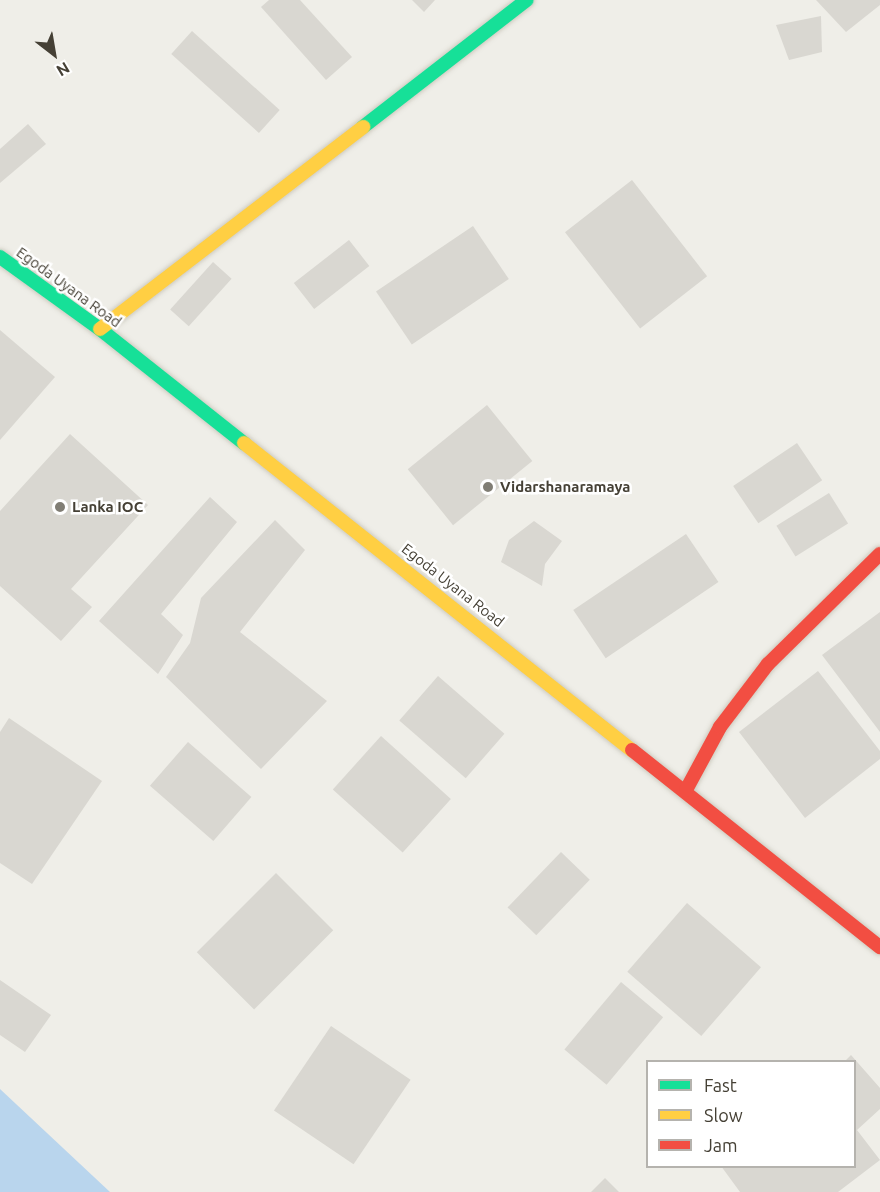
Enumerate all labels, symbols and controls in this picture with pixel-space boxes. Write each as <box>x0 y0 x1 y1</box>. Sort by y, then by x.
north arrow <box>24 24 84 84</box>
text: N <box>54 59 73 80</box>
street label: Egoda Uyana Road <box>13 243 125 331</box>
place label: Vidarshanaramaya <box>500 478 630 496</box>
marker: Vidarshanaramaya <box>481 480 495 494</box>
place label: Lanka IOC <box>72 498 143 516</box>
marker: Lanka IOC <box>53 500 67 514</box>
street label: Egoda Uyana Road <box>398 539 508 631</box>
legend <box>646 1060 856 1168</box>
text: Fast <box>704 1075 737 1095</box>
text: Slow <box>704 1105 743 1125</box>
text: Jam <box>704 1135 738 1155</box>

